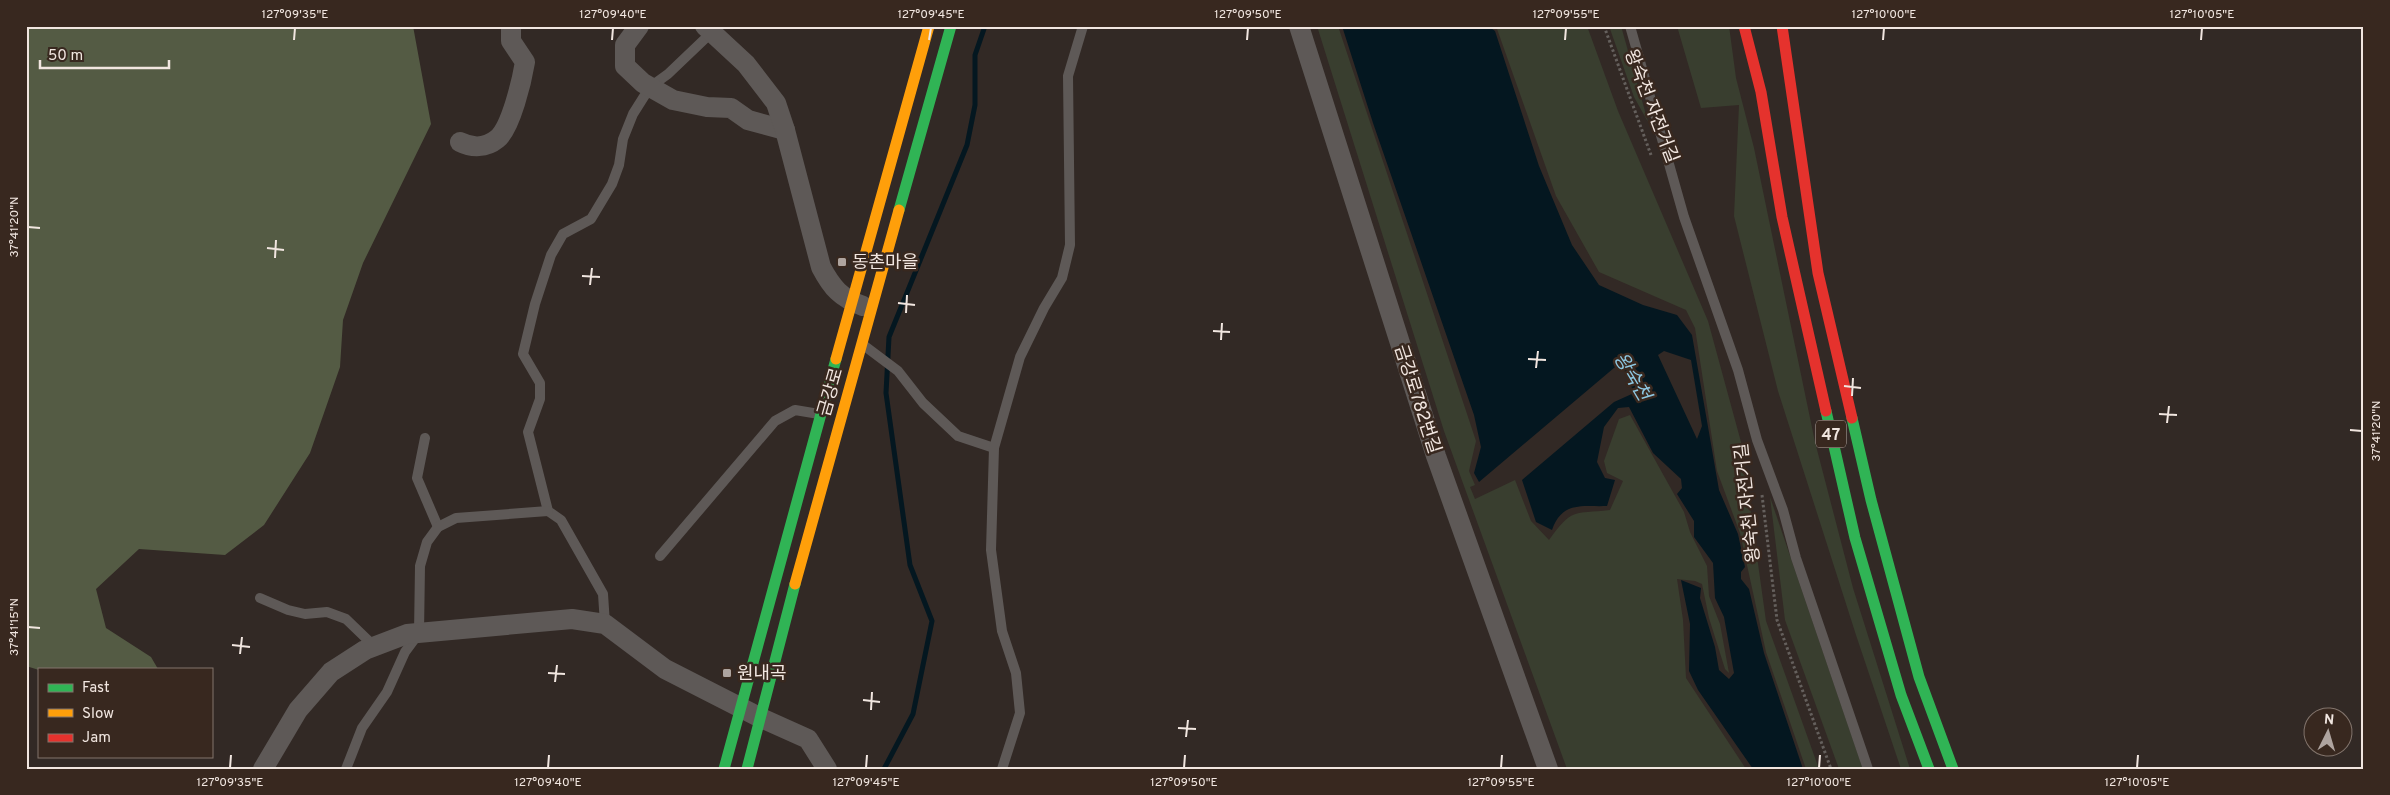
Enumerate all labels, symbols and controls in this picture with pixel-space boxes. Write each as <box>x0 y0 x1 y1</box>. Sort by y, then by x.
text: 127°09'35"E <box>261 7 329 23</box>
text: 127°09'40"E <box>579 7 647 23</box>
text: 127°09'45"E <box>897 7 965 23</box>
text: 127°09'50"E <box>1214 7 1282 23</box>
text: 127°09'55"E <box>1532 7 1600 23</box>
text: 127°10'00"E <box>1852 7 1916 23</box>
text: 127°10'05"E <box>2170 7 2234 23</box>
scale bar <box>40 38 169 70</box>
street label: 왕숙천 자전거길 <box>1618 46 1683 167</box>
text: 50 m <box>48 47 83 66</box>
text: 37°41'20"N <box>7 196 23 258</box>
place label: 동촌마을 <box>852 252 918 275</box>
marker: 동촌마을 <box>836 256 848 268</box>
street label: 금강로782번길 <box>1388 342 1445 457</box>
water label: 왕숙천 <box>1607 348 1656 407</box>
street label: 금강로 <box>814 365 849 419</box>
text: 37°41'20"N <box>2369 400 2385 462</box>
road number: 47 <box>1816 420 1846 448</box>
street label: 왕숙천 자전거길 <box>1731 442 1766 564</box>
text: 37°41'15"N <box>7 598 23 656</box>
place label: 원내곡 <box>737 663 787 686</box>
marker: 원내곡 <box>721 667 733 679</box>
legend <box>38 668 212 758</box>
text: Fast <box>82 679 110 698</box>
text: Slow <box>82 705 114 724</box>
north arrow <box>2302 708 2352 758</box>
text: N <box>2323 712 2335 729</box>
text: Jam <box>82 729 111 748</box>
text: 127°09'35"E <box>196 775 264 791</box>
text: 127°09'40"E <box>514 775 582 791</box>
text: 127°09'45"E <box>832 775 900 791</box>
text: 127°09'50"E <box>1150 775 1218 791</box>
text: 127°09'55"E <box>1467 775 1535 791</box>
text: 127°10'00"E <box>1787 775 1851 791</box>
text: 127°10'05"E <box>2105 775 2169 791</box>

